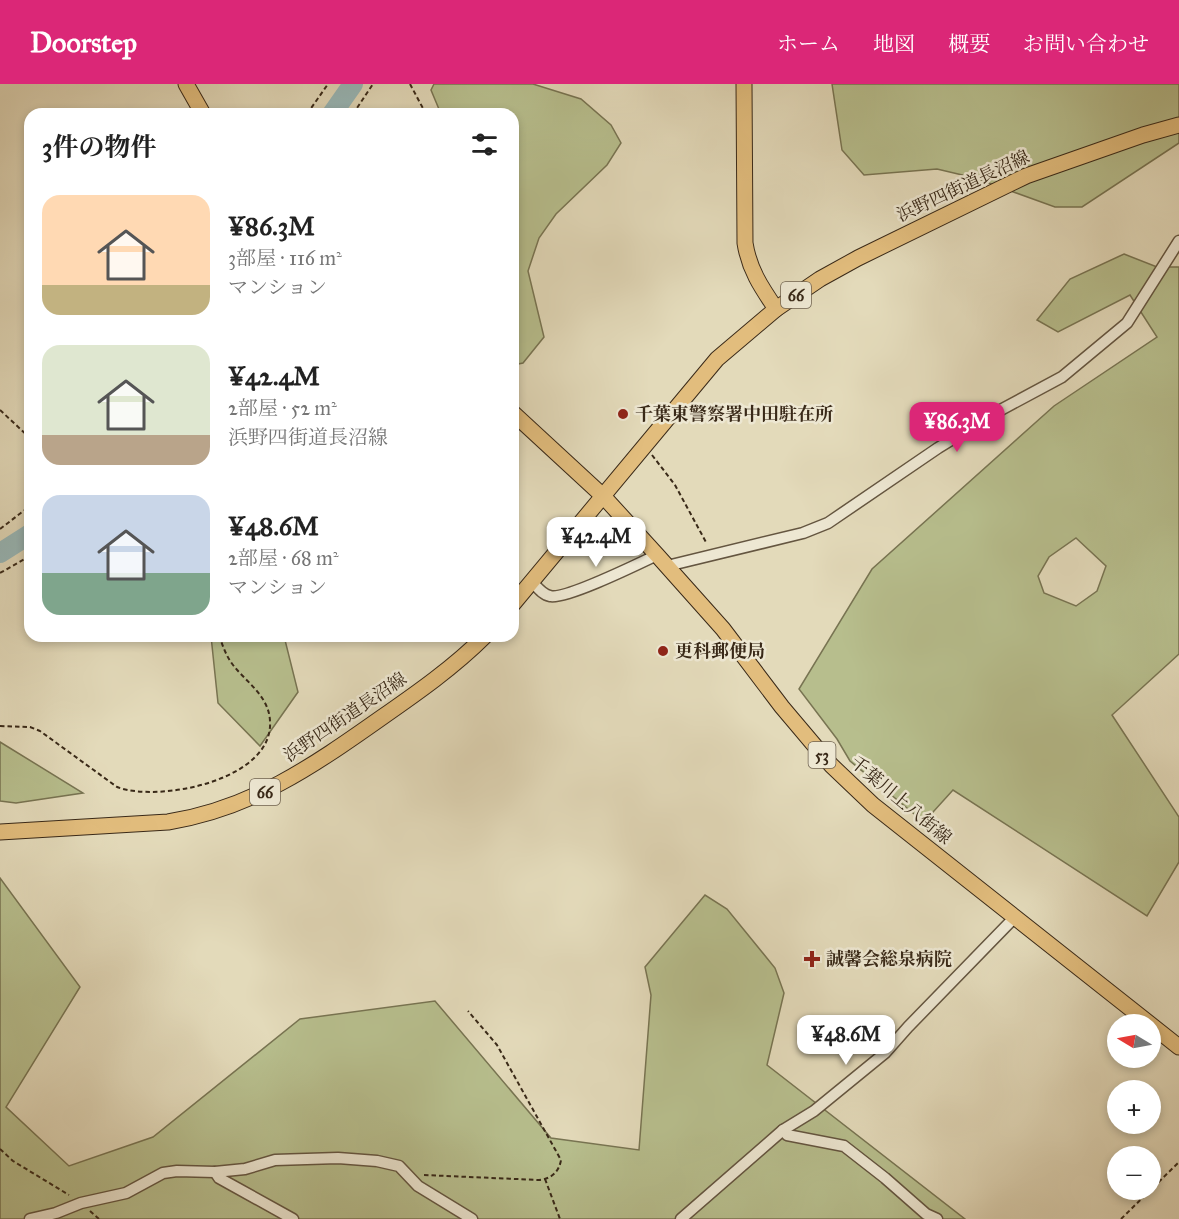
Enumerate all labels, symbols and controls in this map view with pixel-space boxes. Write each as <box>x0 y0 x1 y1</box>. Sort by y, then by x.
text: Doorstep <box>30 25 137 60</box>
text: ホーム <box>777 31 840 57</box>
text: 地図 <box>873 31 915 57</box>
text: 概要 <box>948 31 990 57</box>
text: お問い合わせ <box>1023 31 1149 57</box>
icon: filters <box>468 128 501 161</box>
text: 3件の物件 <box>42 131 156 163</box>
street label: 浜野四街道長沼線 <box>893 146 1033 226</box>
text: ¥86.3M <box>228 210 315 242</box>
icon: home <box>90 219 162 291</box>
text: 3部屋 · 116 m² <box>228 246 342 270</box>
text: マンション <box>228 275 327 299</box>
road number: 66 <box>781 282 811 308</box>
text: ¥42.4M <box>228 360 320 392</box>
icon: home <box>90 369 162 441</box>
text: 2部屋 · 52 m² <box>228 396 337 420</box>
pin: ¥86.3M <box>908 402 1006 453</box>
place label: 千葉東警察署中田駐在所 <box>635 403 833 425</box>
marker: 千葉東警察署中田駐在所 <box>616 407 630 421</box>
text: ¥86.3M <box>924 409 990 433</box>
text: 浜野四街道長沼線 <box>228 425 388 449</box>
text: ¥48.6M <box>228 510 319 542</box>
pin: ¥42.4M <box>547 517 645 568</box>
icon: home <box>90 519 162 591</box>
text: ¥42.4M <box>561 524 631 548</box>
text: 2部屋 · 68 m² <box>228 546 339 570</box>
text: マンション <box>228 575 327 599</box>
place label: 更科郵便局 <box>675 640 765 662</box>
marker: 更科郵便局 <box>656 644 670 658</box>
street label: 浜野四街道長沼線 <box>279 668 411 766</box>
road number: 53 <box>808 742 836 768</box>
street label: 千葉川上八街線 <box>846 751 956 849</box>
road number: 66 <box>250 779 280 805</box>
place label: 誠馨会総泉病院 <box>826 948 952 970</box>
marker: 誠馨会総泉病院 <box>803 950 821 968</box>
north arrow <box>1107 1014 1161 1068</box>
map controls <box>1107 1014 1161 1200</box>
pin: ¥48.6M <box>797 1015 895 1066</box>
text: ¥48.6M <box>811 1022 881 1046</box>
button: + <box>1107 1080 1161 1134</box>
button: − <box>1107 1146 1161 1200</box>

